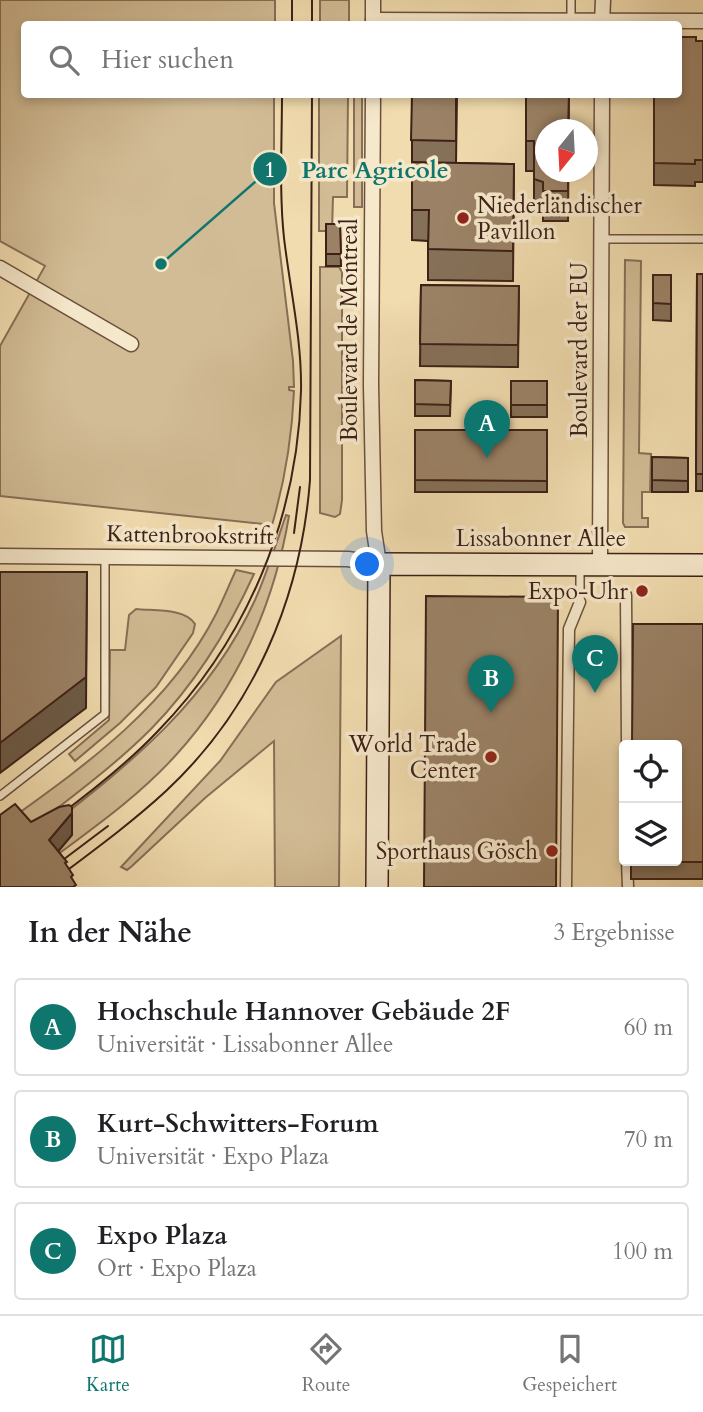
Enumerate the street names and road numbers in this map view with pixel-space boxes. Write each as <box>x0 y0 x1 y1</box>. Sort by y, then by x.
street label: Boulevard de Montreal <box>334 218 365 442</box>
street label: Boulevard der EU <box>564 262 595 438</box>
street label: Kattenbrookstrift <box>106 518 274 552</box>
street label: Lissabonner Allee <box>456 523 626 554</box>

